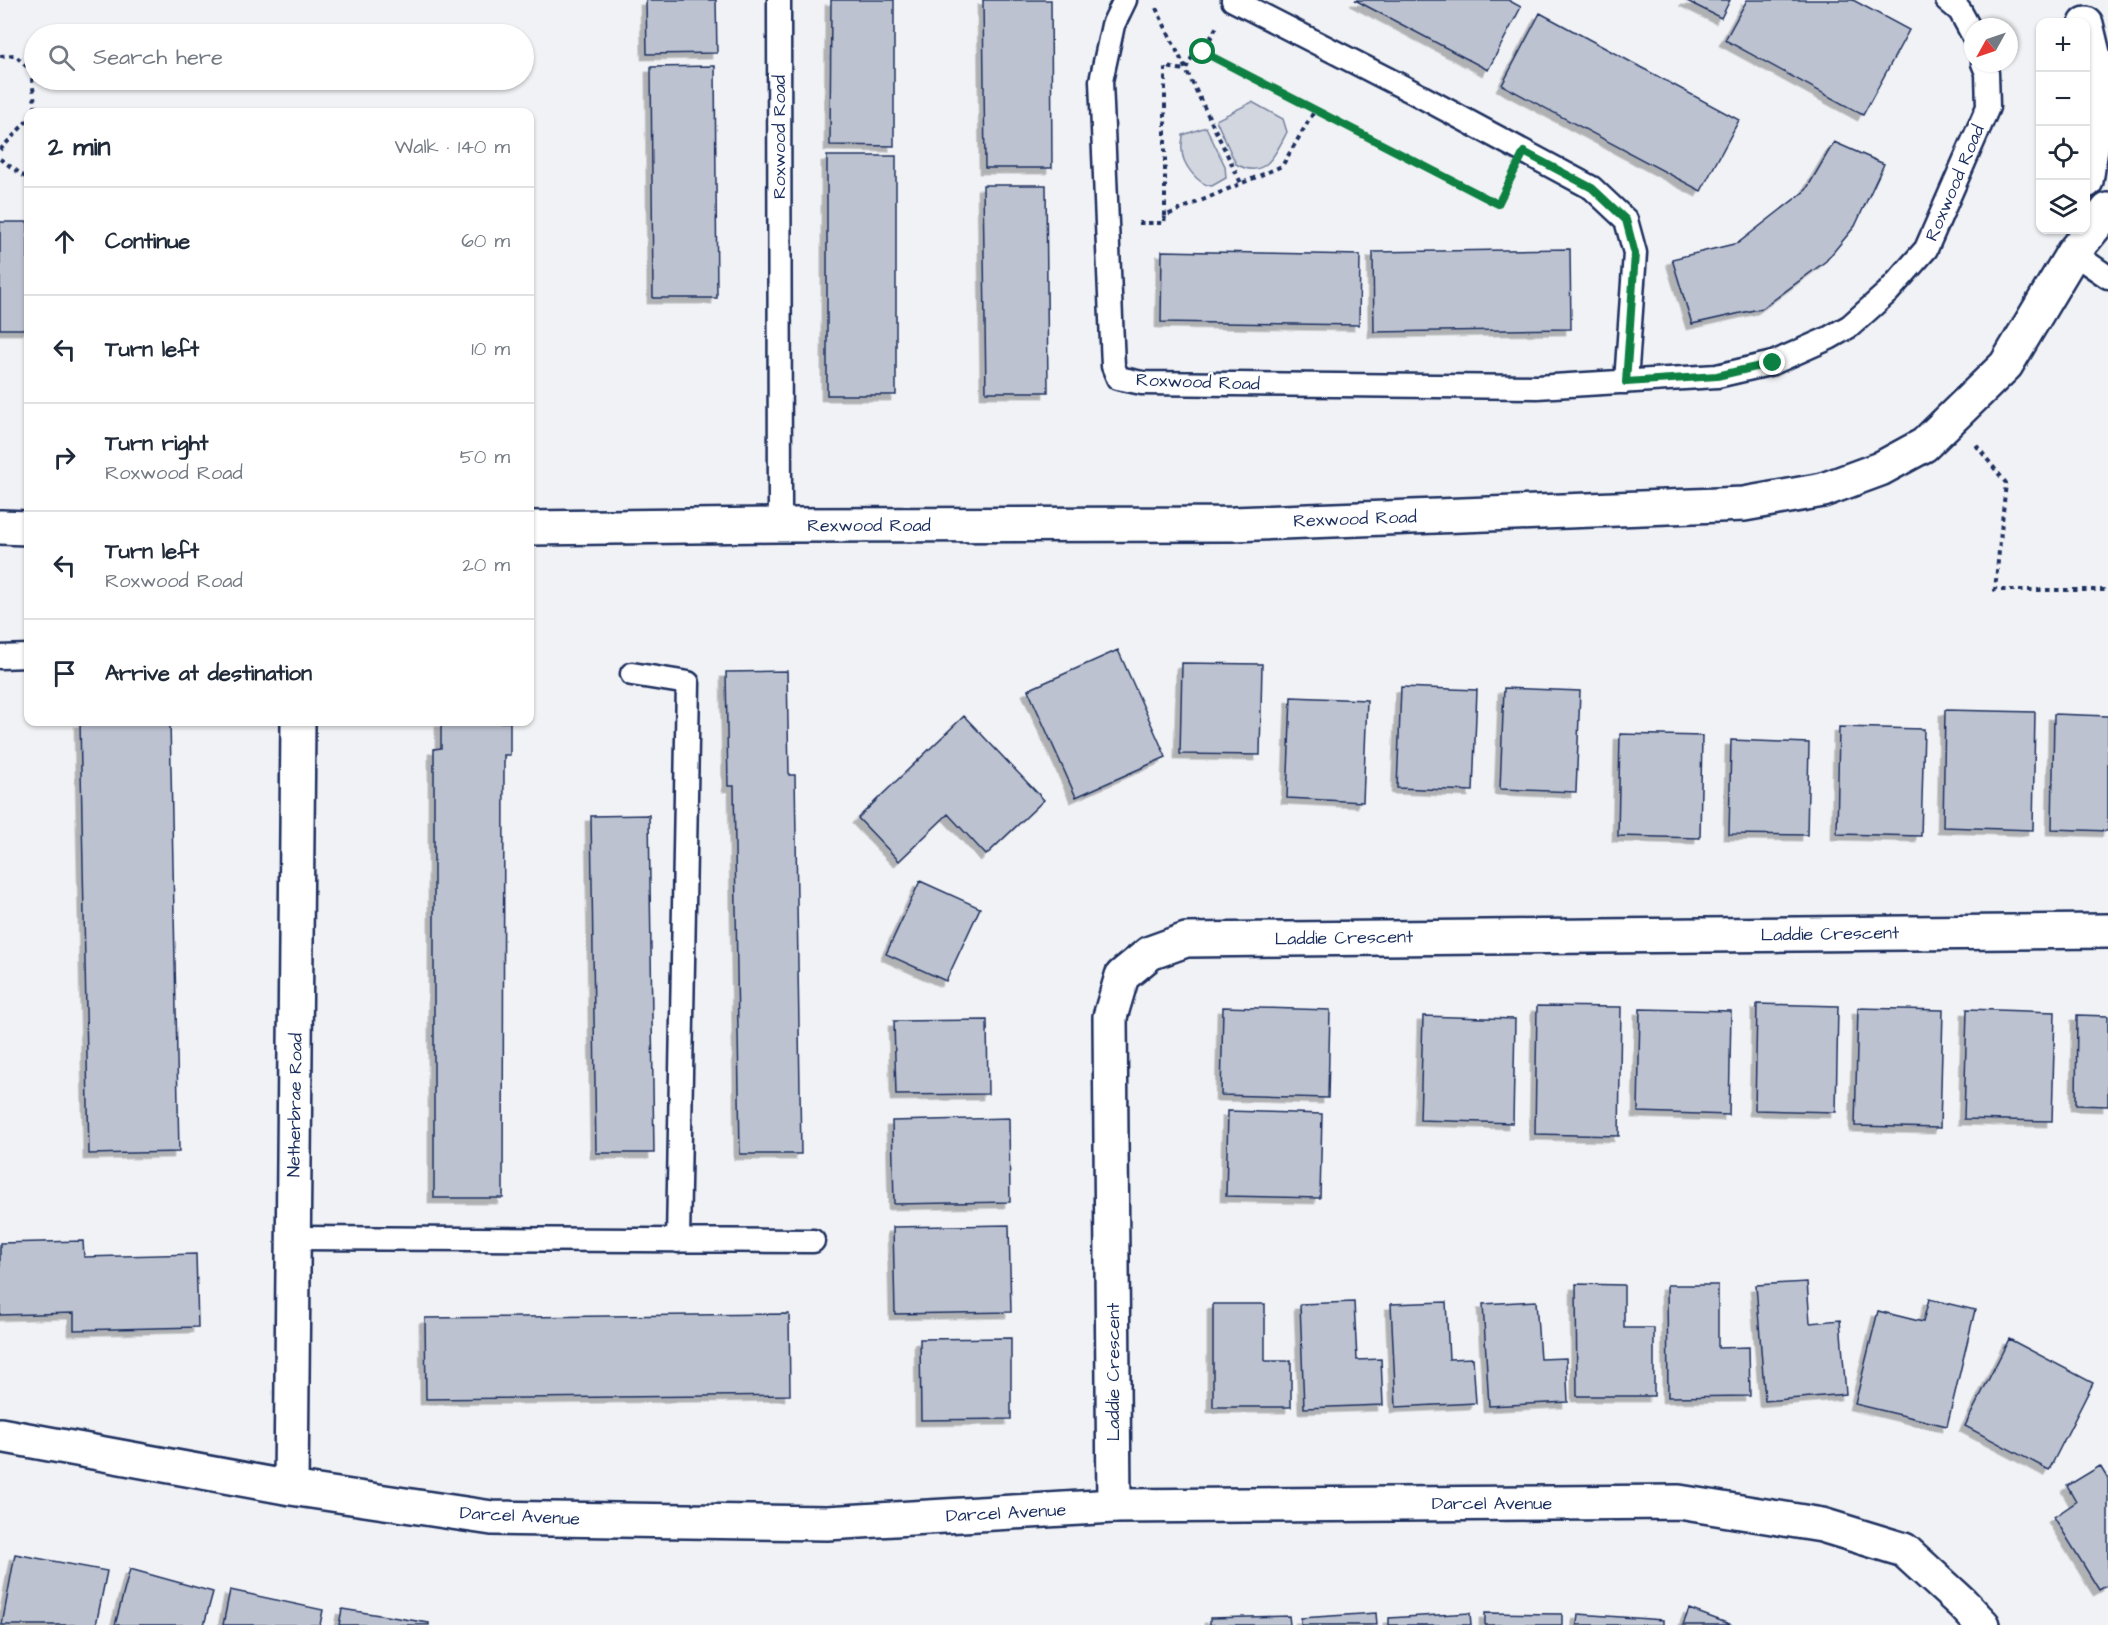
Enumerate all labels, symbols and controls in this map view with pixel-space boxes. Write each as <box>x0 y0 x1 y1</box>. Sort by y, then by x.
north arrow <box>1964 18 2018 72</box>
map controls <box>2036 18 2090 234</box>
button: + <box>2036 18 2090 72</box>
search box <box>24 24 534 90</box>
route start <box>1189 38 1215 64</box>
icon: search <box>45 41 78 74</box>
text: Search here <box>93 42 223 73</box>
button: − <box>2036 72 2090 126</box>
street label: Roxwood Road <box>767 75 792 199</box>
street label: Roxwood Road <box>1919 121 1991 245</box>
button: locate <box>2036 126 2090 180</box>
text: 2 min <box>48 129 110 165</box>
text: Walk · 140 m <box>394 133 510 161</box>
button: layers <box>2036 180 2090 234</box>
icon: ahead <box>48 225 81 258</box>
text: Continue <box>105 226 190 257</box>
text: 60 m <box>461 227 510 255</box>
icon: left <box>48 333 81 366</box>
text: Turn left <box>105 334 199 365</box>
text: 10 m <box>471 335 510 363</box>
route end <box>1759 349 1785 375</box>
street label: Roxwood Road <box>1136 367 1260 397</box>
text: Turn right <box>105 428 208 459</box>
icon: right <box>48 441 81 474</box>
text: 50 m <box>460 443 510 471</box>
text: Roxwood Road <box>105 459 243 487</box>
street label: Rexwood Road <box>1293 504 1417 534</box>
street label: Rexwood Road <box>807 513 931 538</box>
text: Turn left <box>105 536 199 567</box>
icon: left <box>48 549 81 582</box>
text: 20 m <box>462 551 510 579</box>
text: Roxwood Road <box>105 567 243 595</box>
icon: arrive <box>48 657 81 690</box>
text: Arrive at destination <box>105 658 312 689</box>
street label: Laddie Crescent <box>1760 920 1900 948</box>
street label: Laddie Crescent <box>1274 924 1414 952</box>
street label: Netherbrae Road <box>281 1033 309 1177</box>
street label: Laddie Crescent <box>1101 1302 1126 1441</box>
street label: Darcel Avenue <box>1432 1491 1552 1516</box>
street label: Darcel Avenue <box>945 1497 1067 1529</box>
street label: Darcel Avenue <box>459 1500 581 1532</box>

